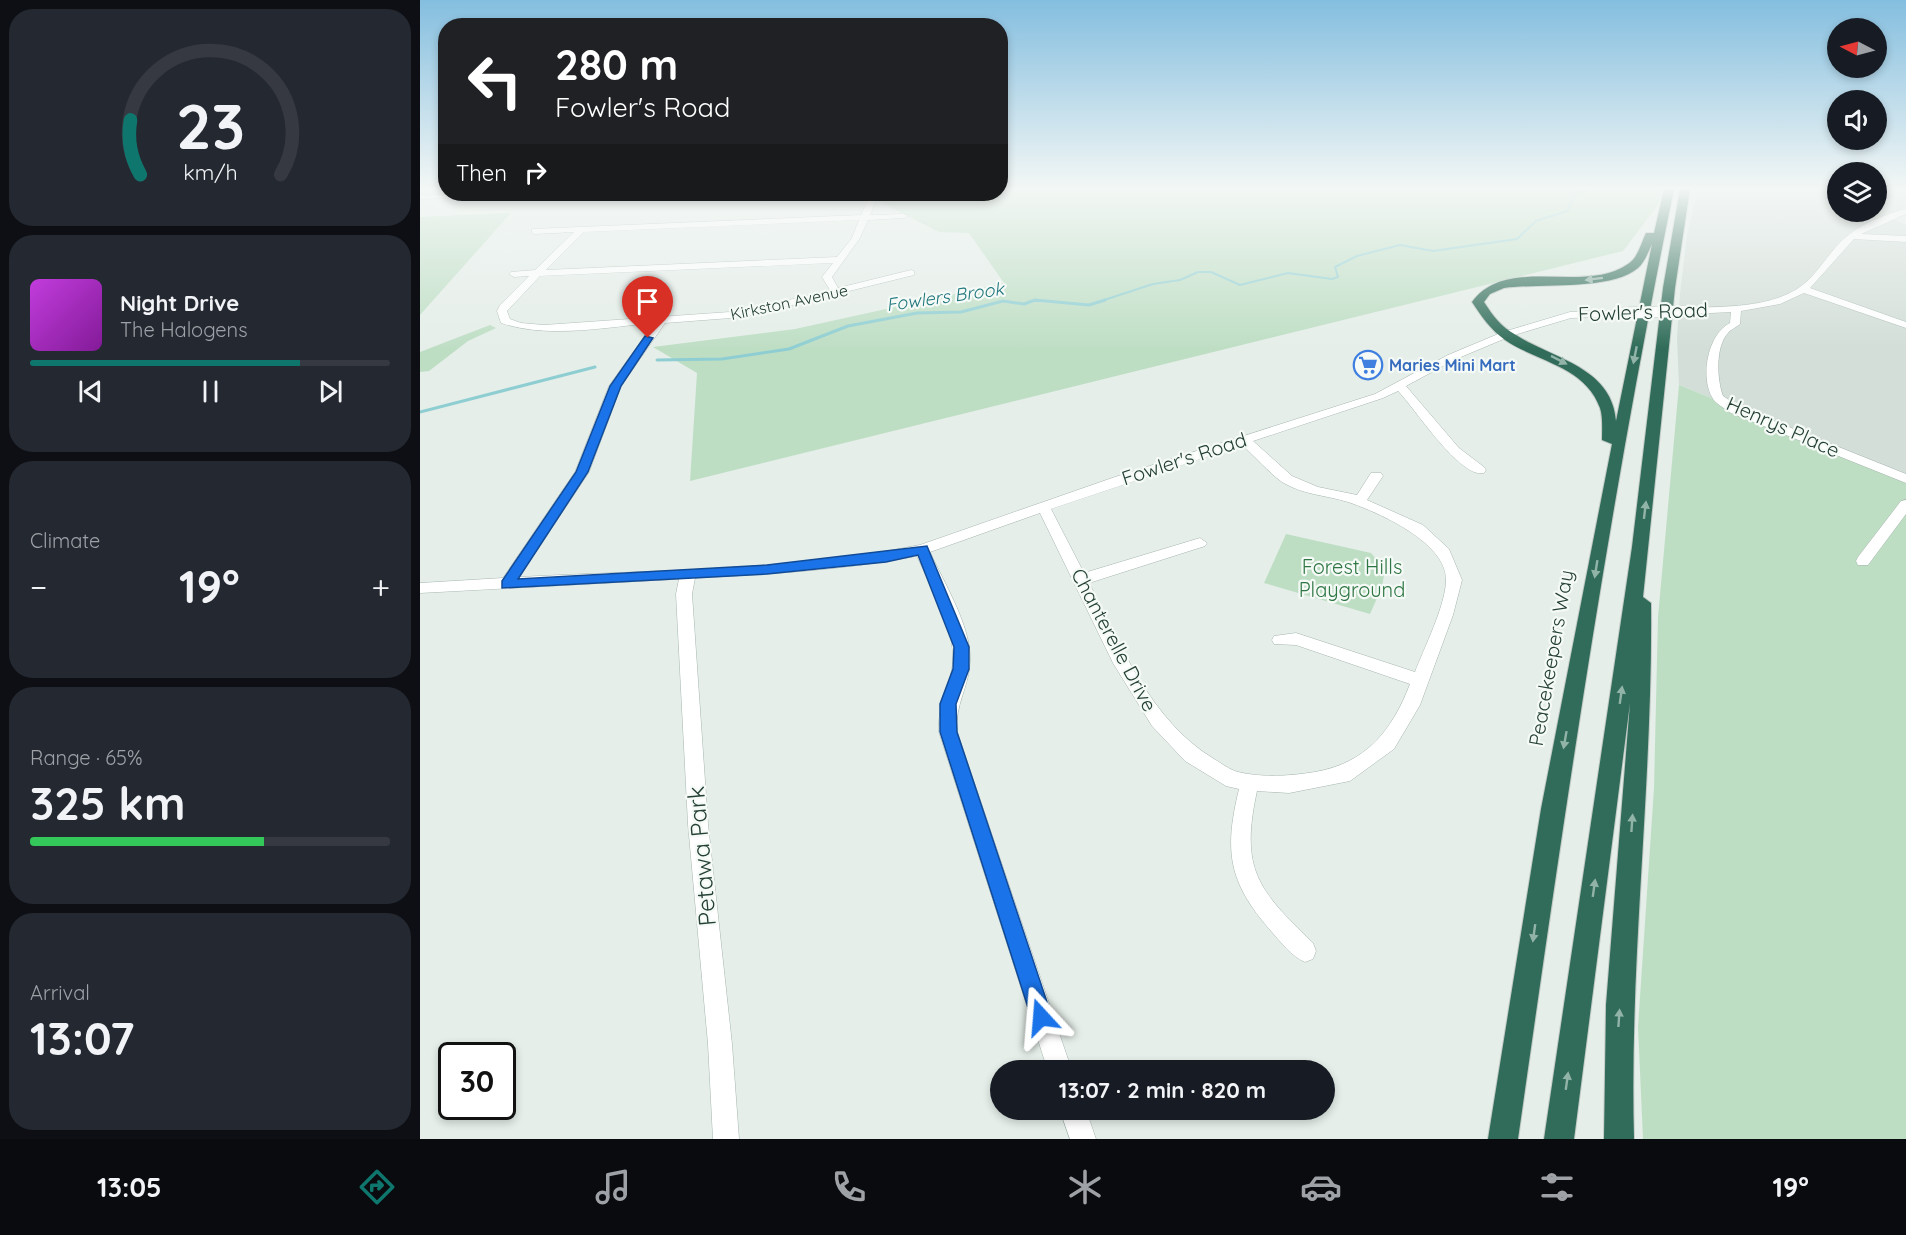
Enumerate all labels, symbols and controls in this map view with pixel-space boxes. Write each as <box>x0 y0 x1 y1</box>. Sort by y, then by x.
north arrow <box>1827 18 1887 78</box>
map controls <box>1827 18 1887 222</box>
text: 280 m <box>555 38 678 91</box>
icon: left <box>456 42 534 120</box>
text: 23 <box>175 87 245 165</box>
text: Fowler's Road <box>555 90 730 124</box>
button: sound <box>1827 90 1887 150</box>
icon: right <box>519 156 552 189</box>
text: km/h <box>183 159 237 185</box>
text: Then <box>456 159 507 187</box>
button: layers <box>1827 162 1887 222</box>
one-way arrow <box>1585 274 1604 284</box>
pin <box>622 276 673 338</box>
water label: Fowlers Brook <box>885 277 1006 316</box>
street label: Kirkston Avenue <box>728 280 850 324</box>
icon: arrive <box>631 285 664 318</box>
text: Night Drive <box>120 289 239 317</box>
street label: Fowler's Road <box>1578 297 1708 326</box>
text: The Halogens <box>120 317 248 342</box>
one-way arrow <box>1630 346 1639 365</box>
supermarket icon: Maries Mini Mart <box>1352 349 1384 381</box>
place label: Maries Mini Mart <box>1389 355 1516 375</box>
one-way arrow <box>1550 356 1567 365</box>
icon: previous <box>74 375 107 408</box>
icon: pause <box>194 375 227 408</box>
icon: next <box>314 375 347 408</box>
street label: Henrys Place <box>1723 390 1844 463</box>
street label: Fowler's Road <box>1118 427 1249 490</box>
one-way arrow <box>1641 501 1650 520</box>
text: Climate <box>30 528 100 553</box>
park label: Forest Hills Playground <box>1299 554 1405 602</box>
text: 19° <box>179 558 240 614</box>
one-way arrow <box>1591 559 1600 578</box>
street label: Chanterelle Drive <box>1066 564 1163 716</box>
text: − <box>30 566 47 607</box>
text: + <box>371 566 390 607</box>
street label: Peacekeepers Way <box>1523 568 1578 748</box>
one-way arrow <box>1616 685 1625 704</box>
one-way arrow <box>1560 731 1569 750</box>
text: Range · 65% <box>30 745 143 770</box>
text: 325 km <box>30 775 185 831</box>
street label: Petawa Park <box>680 785 722 927</box>
one-way arrow <box>1627 813 1636 832</box>
one-way arrow <box>1589 878 1598 897</box>
one-way arrow <box>1530 923 1539 942</box>
text: Arrival <box>30 980 90 1005</box>
position arrow <box>1009 985 1073 1049</box>
one-way arrow <box>1615 1008 1624 1027</box>
text: 13:07 <box>30 1010 135 1066</box>
speed limit sign: 30 <box>438 1042 516 1120</box>
one-way arrow <box>1562 1071 1572 1090</box>
text: 13:07 · 2 min · 820 m <box>1059 1076 1266 1104</box>
icon: directions <box>356 1166 398 1208</box>
icon: music <box>592 1166 634 1208</box>
icon: phone <box>828 1166 870 1208</box>
icon: climate <box>1064 1166 1106 1208</box>
icon: car <box>1300 1166 1342 1208</box>
icon: filters <box>1536 1166 1578 1208</box>
text: 13:05 <box>97 1170 162 1204</box>
text: 19° <box>1772 1170 1809 1204</box>

